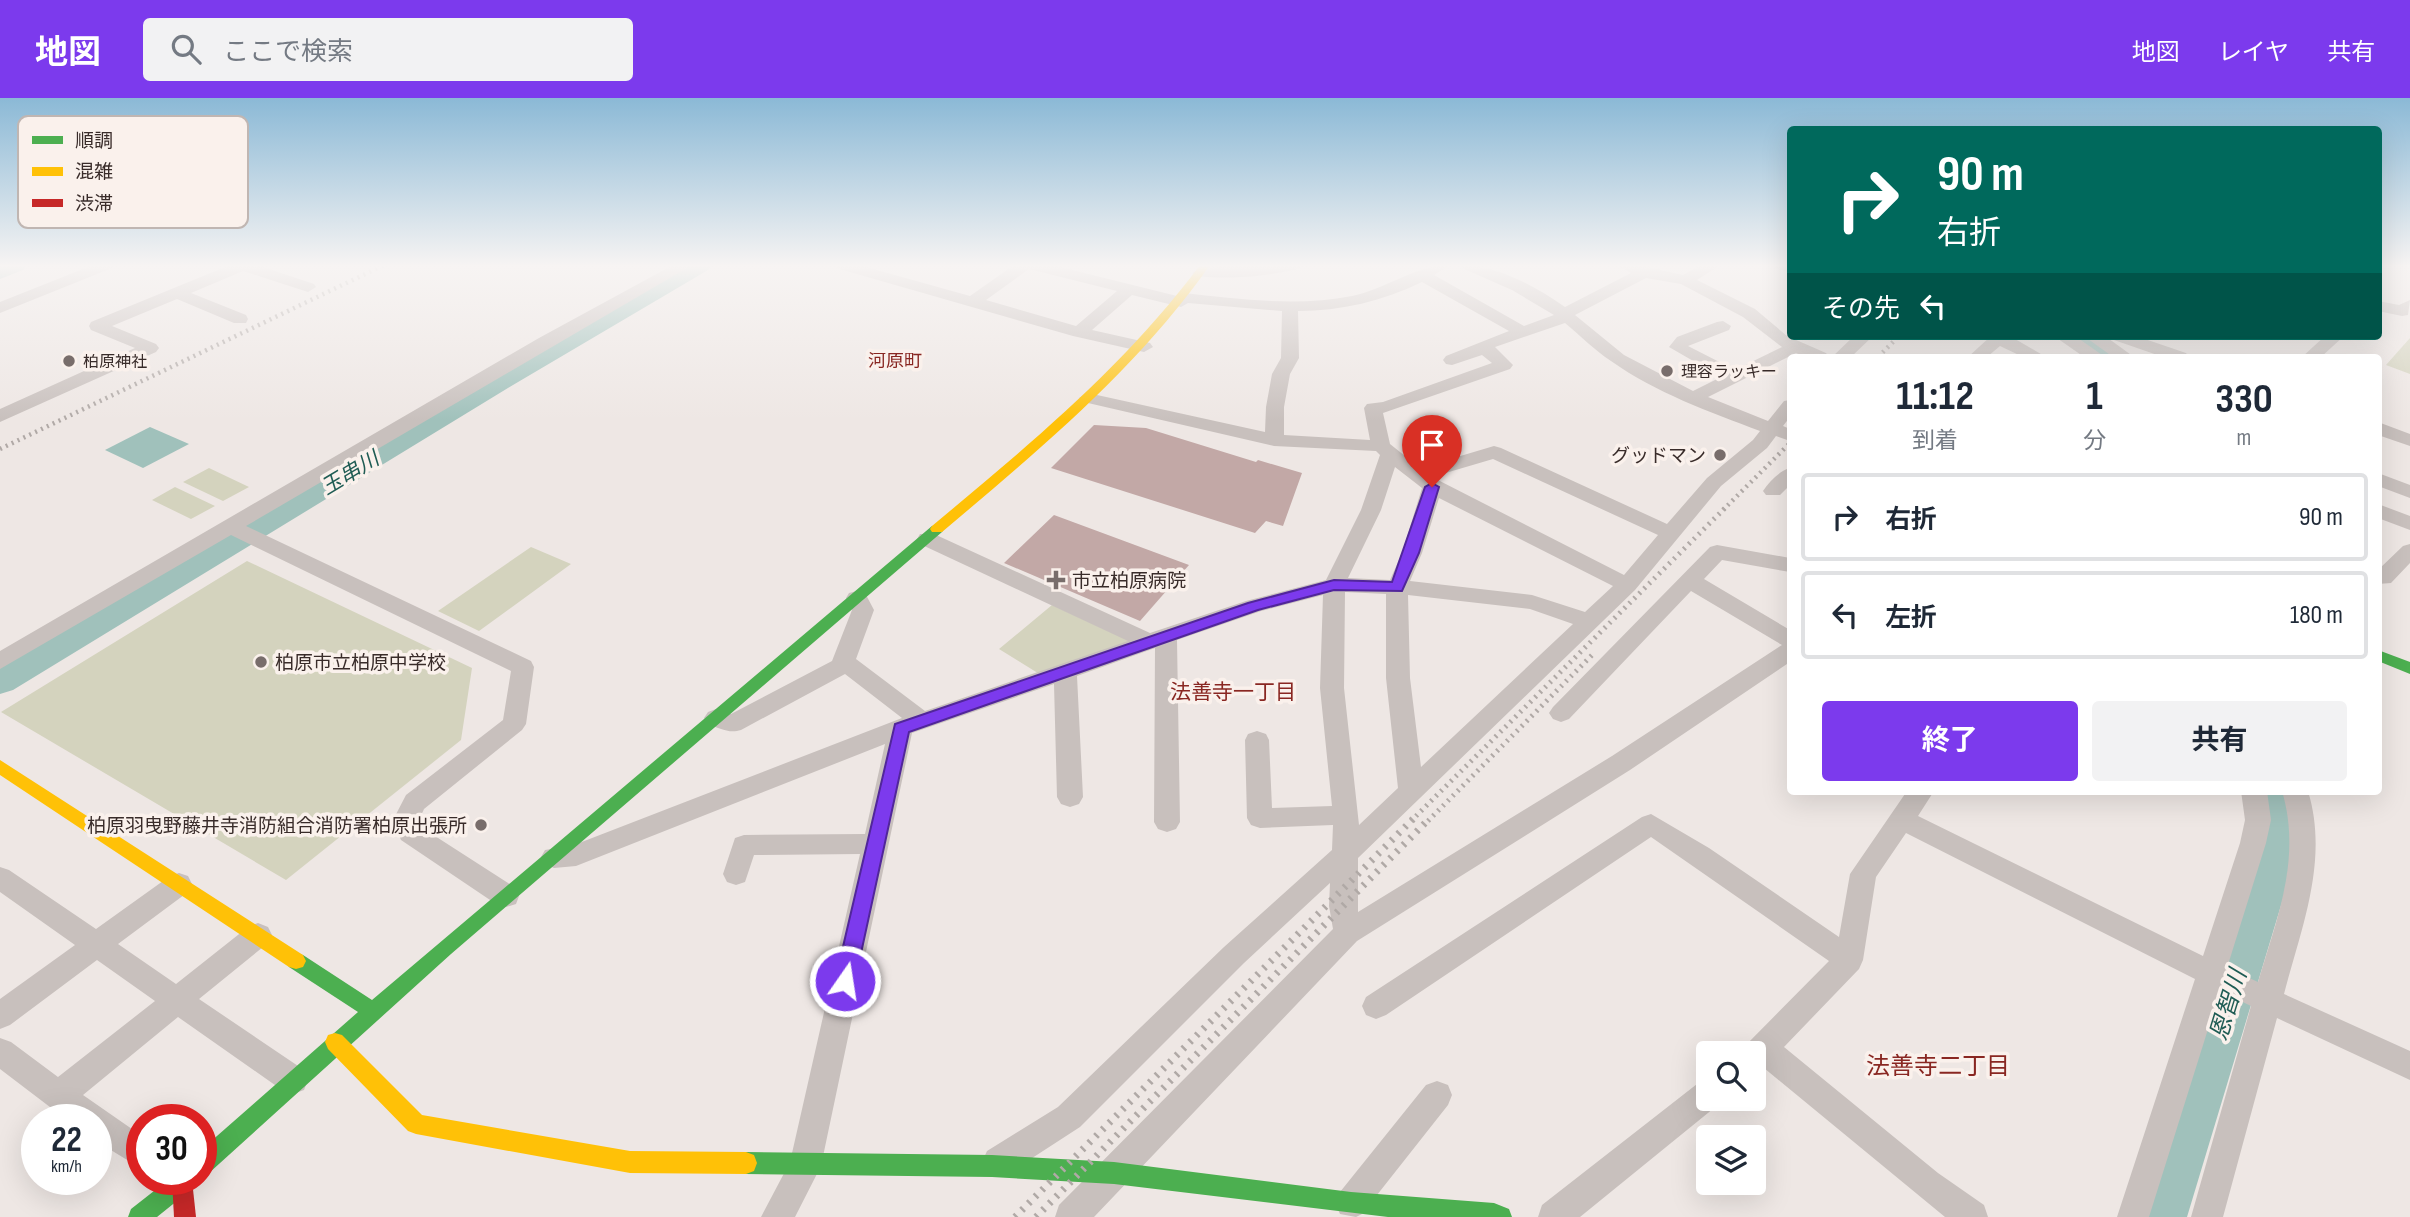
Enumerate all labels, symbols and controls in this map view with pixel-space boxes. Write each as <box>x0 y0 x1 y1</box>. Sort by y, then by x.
search box <box>143 18 633 81</box>
icon: search <box>167 30 205 68</box>
text: 地図 <box>35 33 101 73</box>
text: ここで検索 <box>223 37 353 68</box>
text: 地図 <box>2132 38 2180 67</box>
text: レイヤ <box>2218 38 2289 67</box>
text: 共有 <box>2327 38 2375 67</box>
legend <box>18 116 248 228</box>
text: 順調 <box>75 130 113 153</box>
text: 90 m <box>1937 146 2024 205</box>
icon: right <box>1822 154 1913 245</box>
text: 混雑 <box>75 161 113 184</box>
text: 渋滞 <box>75 193 113 216</box>
text: 右折 <box>1937 214 2001 253</box>
icon: left <box>1914 287 1952 325</box>
text: その先 <box>1822 294 1900 325</box>
district label: 河原町 <box>868 351 922 372</box>
marker: 柏原神社 <box>61 353 77 369</box>
place label: 柏原神社 <box>83 353 147 372</box>
marker: 理容ラッキー <box>1659 363 1675 379</box>
place label: 理容ラッキー <box>1681 363 1777 382</box>
text: 11:12 <box>1896 371 1974 422</box>
text: 1 <box>2086 371 2103 422</box>
text: 330 <box>2215 374 2273 425</box>
pin <box>1402 415 1462 487</box>
text: m <box>2237 424 2251 452</box>
icon: arrive <box>1413 426 1451 464</box>
text: 到着 <box>1912 427 1958 455</box>
text: 分 <box>2083 427 2106 455</box>
water label: 玉串川 <box>317 445 385 500</box>
place label: グッドマン <box>1611 445 1706 468</box>
marker: グッドマン <box>1712 447 1728 463</box>
icon: right <box>1826 498 1864 536</box>
text: 90 m <box>2299 502 2343 533</box>
text: 右折 <box>1885 505 1937 536</box>
marker: 市立柏原病院 <box>1046 570 1066 590</box>
place label: 市立柏原病院 <box>1072 570 1186 593</box>
icon: left <box>1826 596 1864 634</box>
text: 180 m <box>2290 600 2343 631</box>
text: 左折 <box>1885 603 1937 634</box>
place label: 柏原市立柏原中学校 <box>275 652 446 675</box>
marker: 柏原市立柏原中学校 <box>253 654 269 670</box>
district label: 法善寺一丁目 <box>1170 680 1296 705</box>
button: 終了 <box>1822 701 2078 781</box>
button: 共有 <box>2092 701 2347 781</box>
place label: 柏原羽曳野藤井寺消防組合消防署柏原出張所 <box>87 815 467 838</box>
marker: 柏原羽曳野藤井寺消防組合消防署柏原出張所 <box>473 817 489 833</box>
position arrow <box>808 944 882 1018</box>
water label: 恩智川 <box>2204 964 2254 1044</box>
map controls <box>1696 1041 1766 1195</box>
button: search <box>1696 1041 1766 1111</box>
district label: 法善寺二丁目 <box>1866 1052 2010 1081</box>
speed limit sign: 30 <box>126 1104 217 1195</box>
text: 22 <box>51 1119 82 1162</box>
button: layers <box>1696 1125 1766 1195</box>
text: km/h <box>51 1156 82 1177</box>

